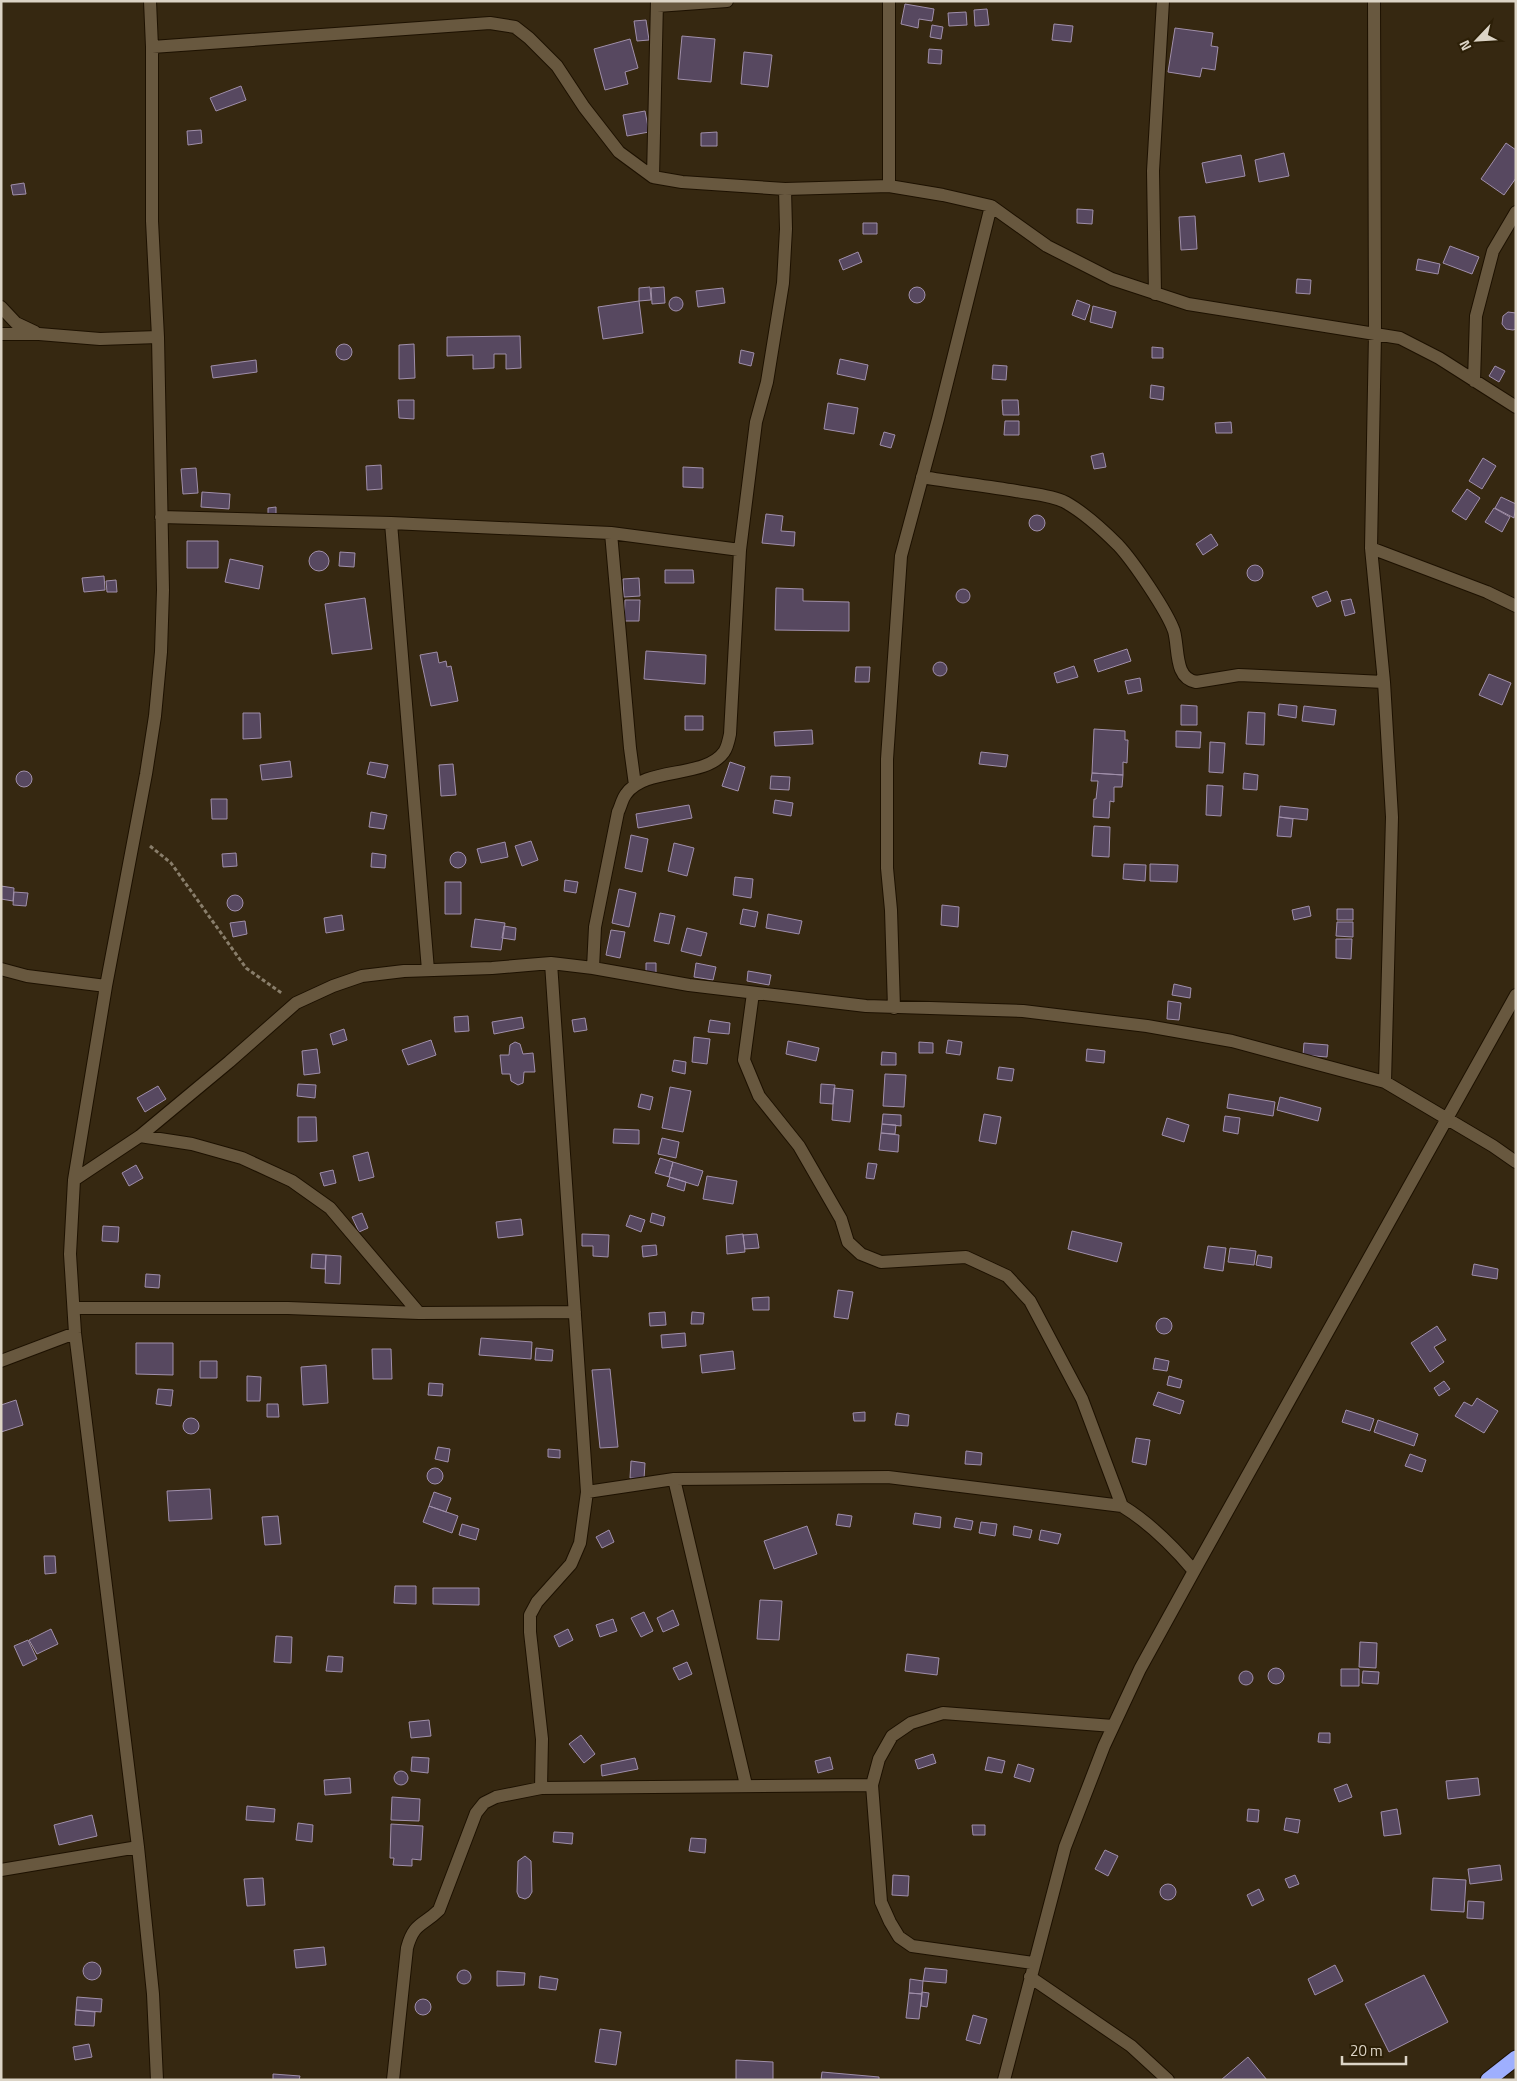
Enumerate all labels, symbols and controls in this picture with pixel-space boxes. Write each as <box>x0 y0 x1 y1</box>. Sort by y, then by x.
north arrow <box>1452 15 1502 65</box>
text: N <box>1453 37 1476 55</box>
scale bar <box>1342 2034 1406 2066</box>
text: 20 m <box>1350 2039 1383 2062</box>

